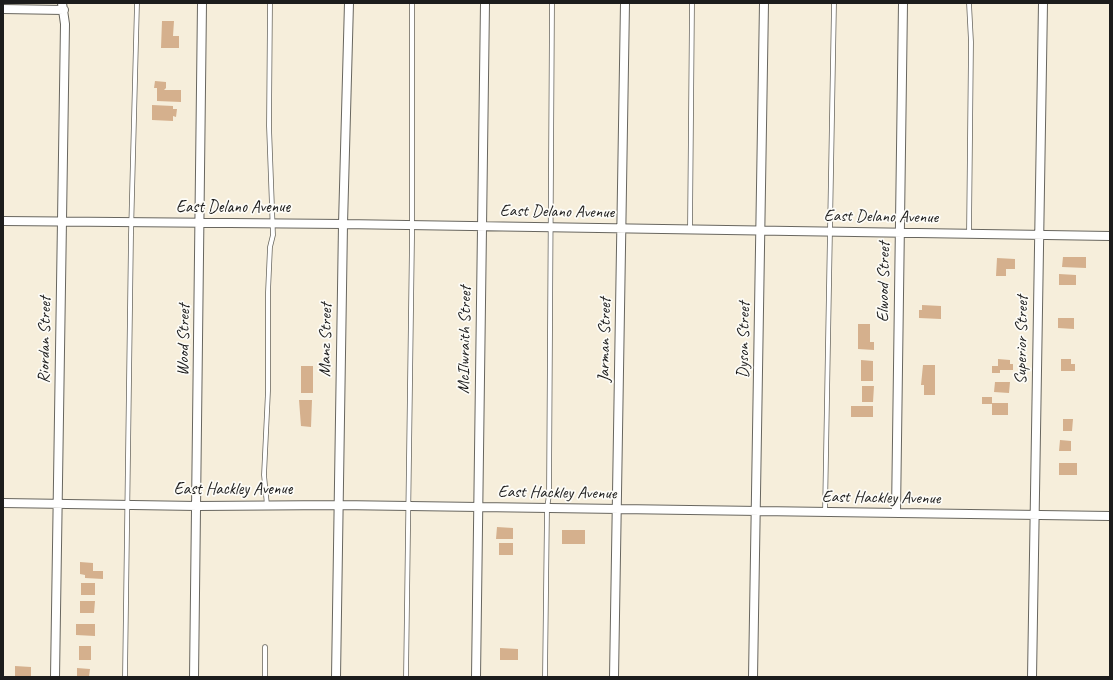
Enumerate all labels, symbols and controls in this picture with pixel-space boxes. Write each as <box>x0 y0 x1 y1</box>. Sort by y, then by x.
street label: East Delano Avenue <box>176 198 290 218</box>
street label: East Delano Avenue <box>500 201 614 223</box>
street label: East Delano Avenue <box>824 206 938 228</box>
street label: Elwood Street <box>873 242 895 322</box>
street label: McIlwraith Street <box>454 286 476 394</box>
street label: Superior Street <box>1011 295 1033 385</box>
street label: Riordan Street <box>34 296 56 384</box>
street label: Jarman Street <box>594 298 616 382</box>
street label: Dyson Street <box>733 302 755 378</box>
street label: Manz Street <box>315 303 337 377</box>
street label: Wood Street <box>173 304 195 376</box>
street label: East Hackley Avenue <box>174 480 292 500</box>
street label: East Hackley Avenue <box>498 482 616 504</box>
street label: East Hackley Avenue <box>822 487 940 509</box>

